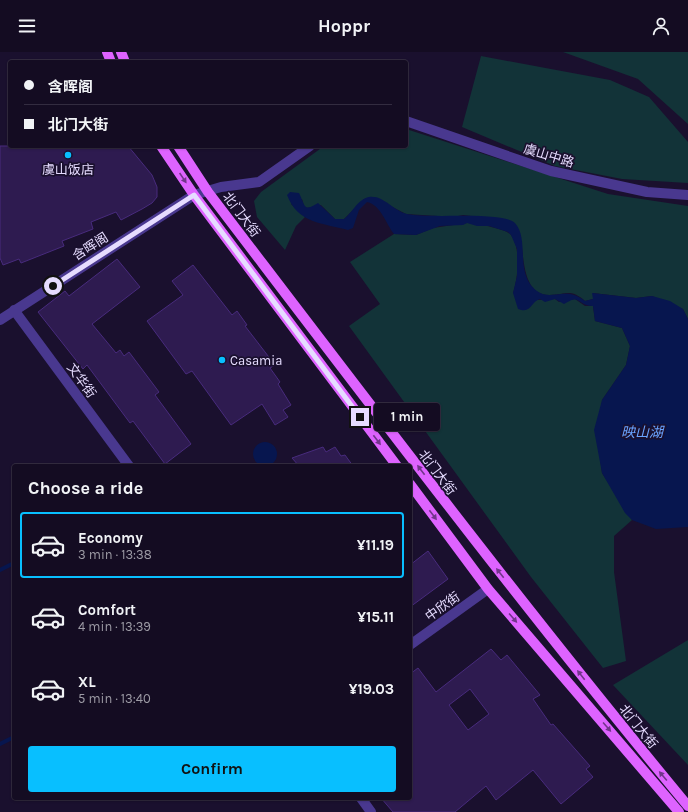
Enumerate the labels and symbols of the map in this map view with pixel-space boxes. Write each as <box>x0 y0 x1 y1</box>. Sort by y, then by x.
street label: 虞山中路 <box>522 141 576 170</box>
marker: 虞山饭店 <box>63 150 73 160</box>
place label: 虞山饭店 <box>42 162 94 177</box>
one-way arrow <box>179 173 187 183</box>
street label: 北门大街 <box>220 189 263 240</box>
street label: 含晖阁 <box>70 230 111 263</box>
route start <box>44 277 62 295</box>
place label: Casamia <box>230 353 282 368</box>
marker: Casamia <box>217 355 227 365</box>
street label: 文华街 <box>64 360 99 400</box>
callout: 1 min <box>374 403 440 431</box>
route end <box>351 408 369 426</box>
water label: 映山湖 <box>621 424 665 441</box>
one-way arrow <box>373 435 381 445</box>
street label: 北门大街 <box>416 447 459 498</box>
one-way arrow <box>417 465 425 476</box>
one-way arrow <box>429 510 437 521</box>
one-way arrow <box>496 568 505 579</box>
street label: 中欣街 <box>422 589 462 624</box>
one-way arrow <box>509 613 518 623</box>
one-way arrow <box>577 670 585 681</box>
street label: 北门大街 <box>616 701 661 751</box>
one-way arrow <box>602 722 611 733</box>
one-way arrow <box>659 771 668 781</box>

